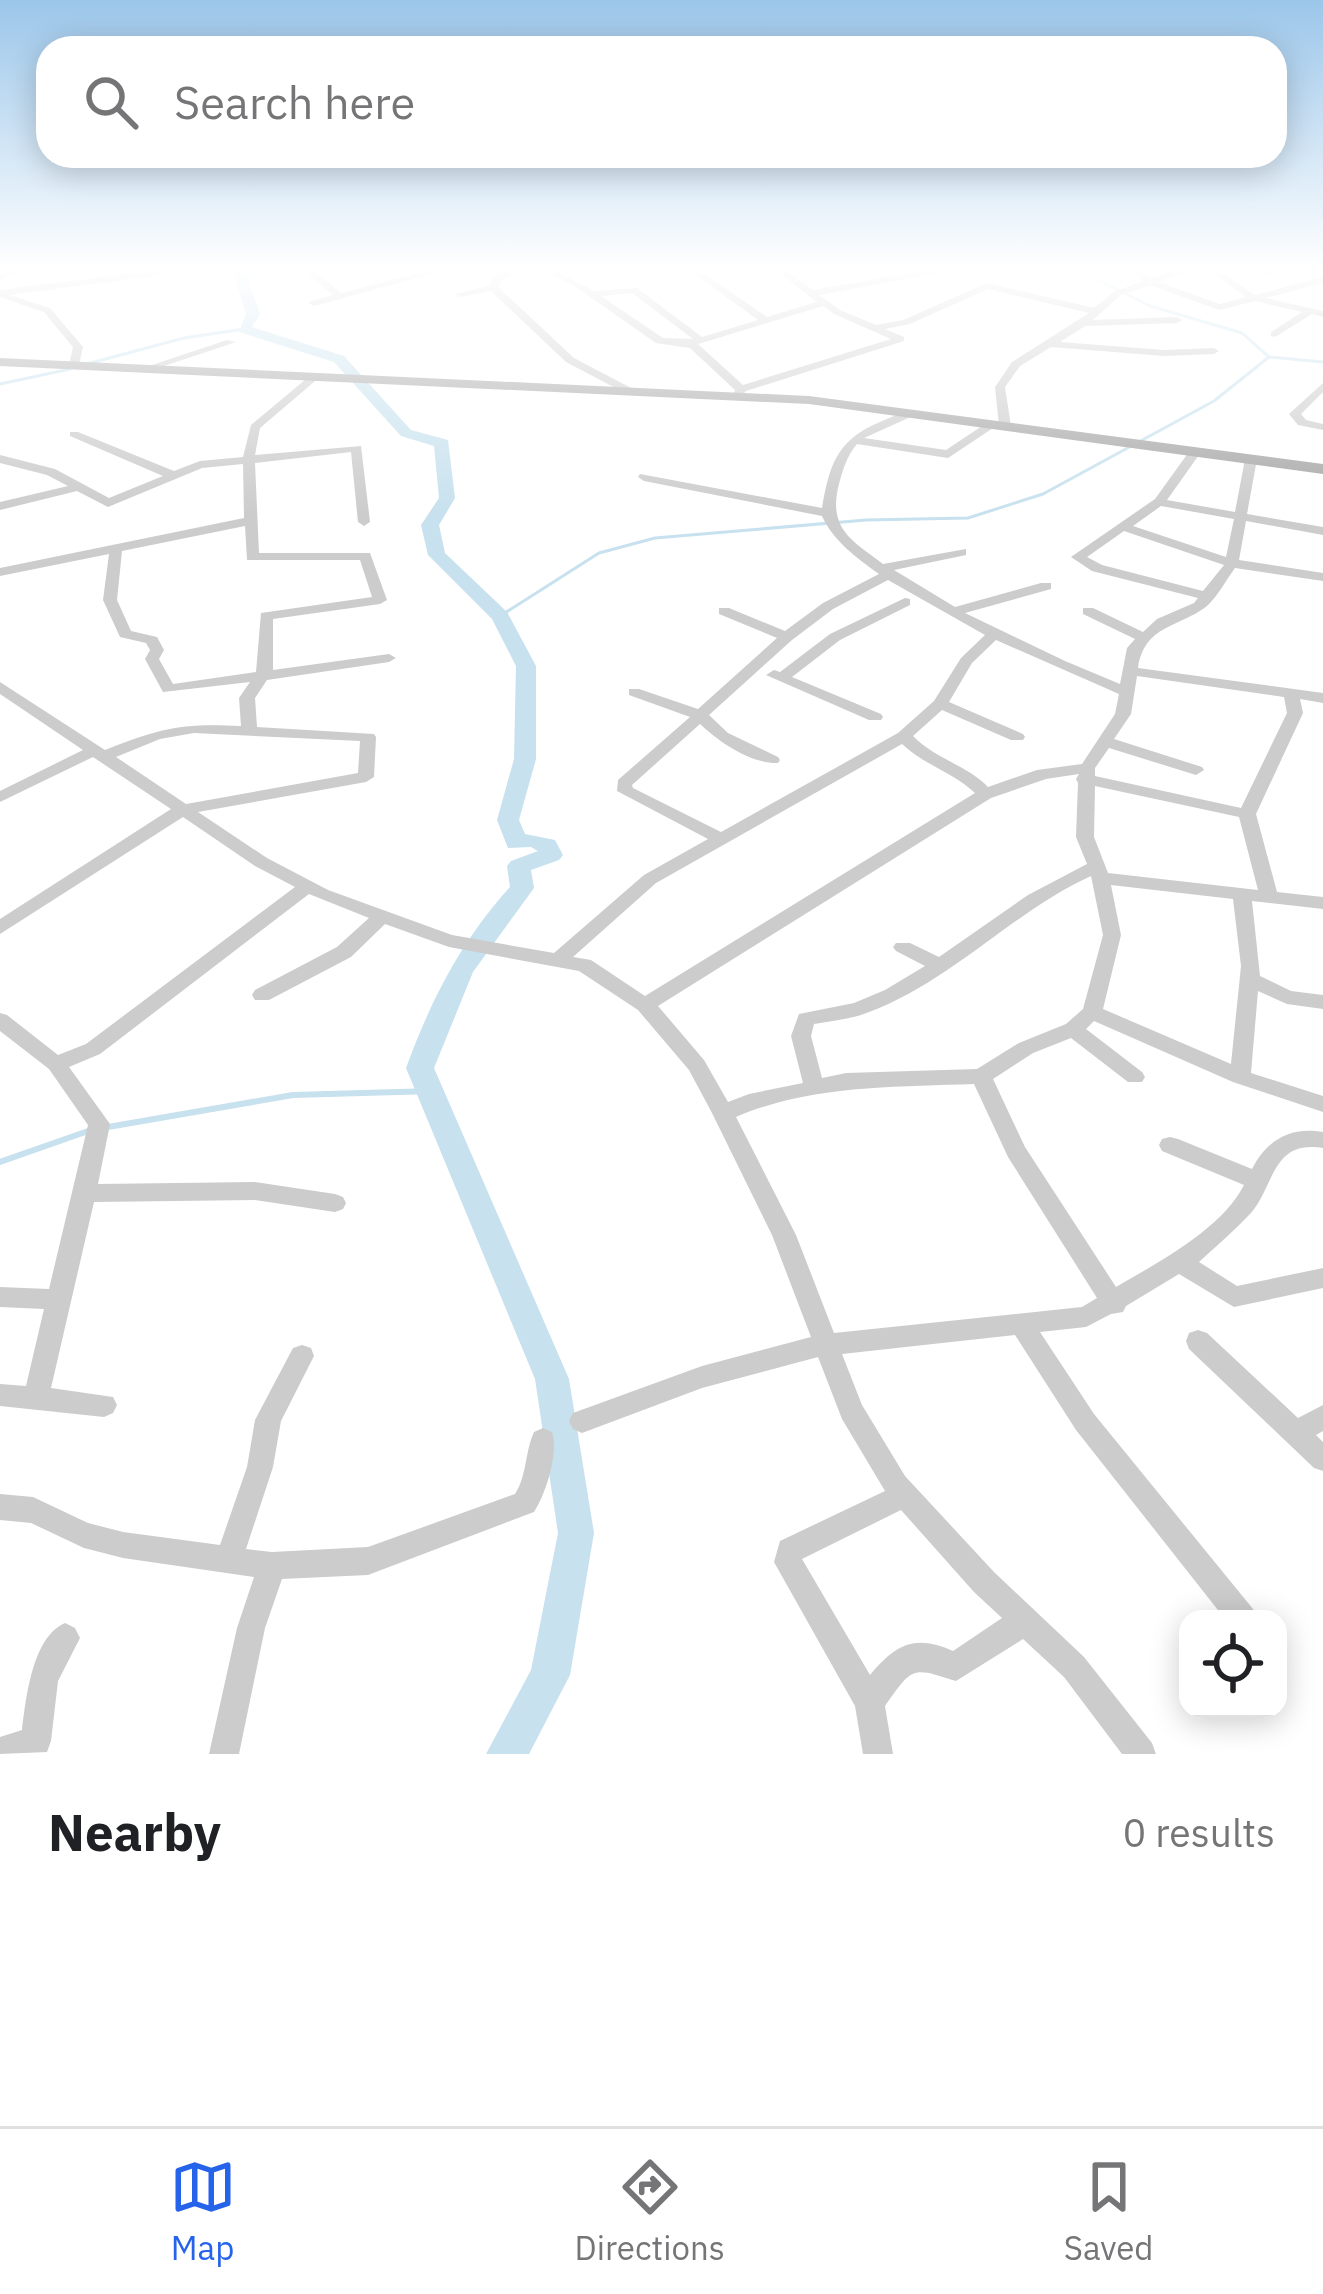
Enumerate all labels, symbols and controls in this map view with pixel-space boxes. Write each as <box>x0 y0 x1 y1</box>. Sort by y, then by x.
search box <box>36 36 1287 168</box>
icon: search <box>78 69 144 135</box>
text: Search here <box>174 73 415 131</box>
map controls <box>1179 1610 1287 1718</box>
button: locate <box>1179 1610 1287 1718</box>
text: Nearby <box>48 1799 221 1865</box>
text: 0 results <box>1123 1807 1275 1858</box>
tab: Map <box>170 2154 236 2269</box>
tab: Directions <box>575 2154 725 2269</box>
tab: Saved <box>1064 2154 1153 2269</box>

